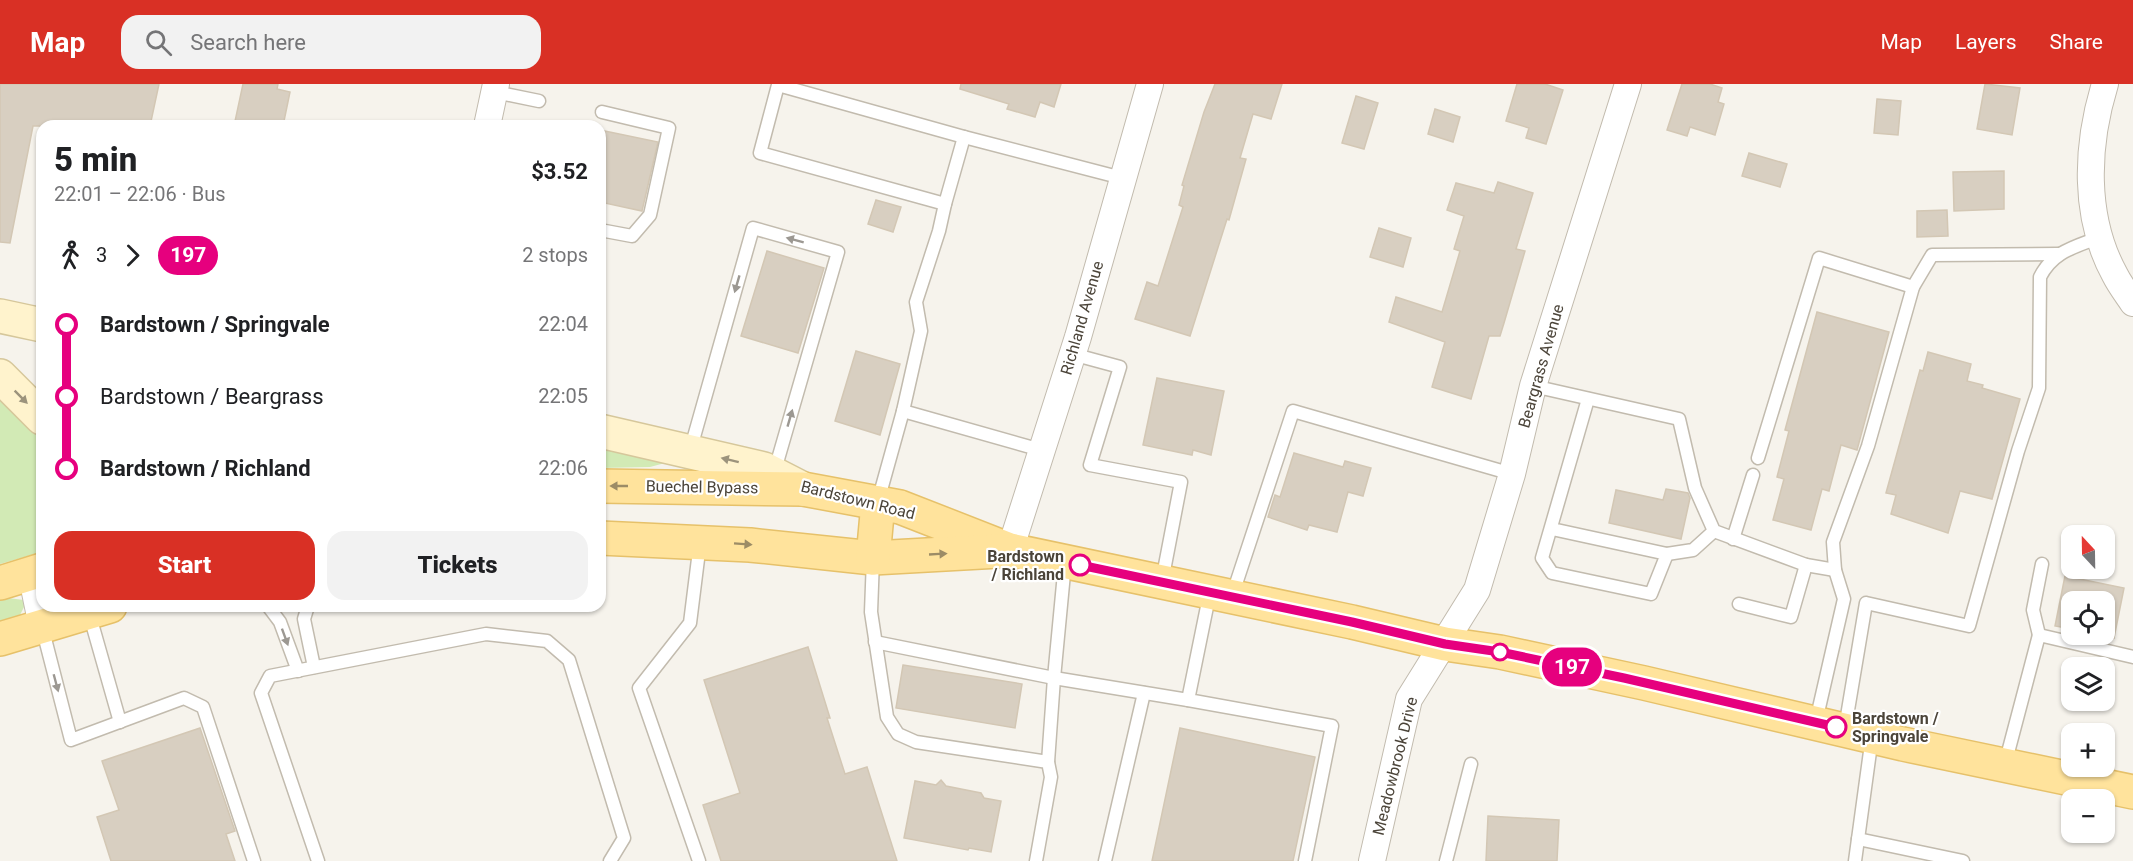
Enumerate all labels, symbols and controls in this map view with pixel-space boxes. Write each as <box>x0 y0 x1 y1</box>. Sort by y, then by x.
search box <box>121 15 541 69</box>
text: Map <box>30 26 85 59</box>
icon: search <box>142 26 175 59</box>
text: Search here <box>190 30 306 55</box>
text: Map <box>1880 30 1922 54</box>
text: Layers <box>1955 30 2016 54</box>
text: Share <box>2049 30 2103 54</box>
text: 5 min <box>54 140 137 179</box>
text: $3.52 <box>531 159 588 184</box>
text: 22:01 – 22:06 · Bus <box>54 182 226 206</box>
one-way arrow <box>786 235 804 244</box>
icon: walk <box>54 239 87 272</box>
icon: forward <box>116 239 149 272</box>
text: 3 <box>96 243 107 267</box>
text: 197 <box>170 243 206 267</box>
text: 2 stops <box>522 243 588 267</box>
street label: Richland Avenue <box>1057 259 1107 377</box>
one-way arrow <box>732 276 741 294</box>
street label: Beargrass Avenue <box>1514 302 1568 430</box>
text: Bardstown / Springvale <box>100 312 330 337</box>
text: 22:04 <box>538 312 588 336</box>
text: Bardstown / Beargrass <box>100 384 324 409</box>
text: 22:05 <box>538 384 588 408</box>
one-way arrow <box>14 390 28 404</box>
one-way arrow <box>786 408 795 426</box>
one-way arrow <box>720 455 739 465</box>
text: Bardstown / Richland <box>100 456 311 481</box>
text: 22:06 <box>538 456 588 480</box>
street label: Buechel Bypass <box>646 477 758 497</box>
street label: Bardstown Road <box>799 477 917 523</box>
one-way arrow <box>609 481 628 491</box>
north arrow <box>2061 525 2115 579</box>
map controls <box>2061 525 2115 843</box>
button: Start <box>54 531 315 600</box>
button: Tickets <box>327 531 588 600</box>
one-way arrow <box>734 540 753 549</box>
place label: Bardstown / Richland <box>987 547 1064 584</box>
one-way arrow <box>928 550 947 559</box>
marker: Bardstown / Richland <box>1069 554 1091 576</box>
button: locate <box>2061 591 2115 645</box>
one-way arrow <box>281 628 291 646</box>
unlabelled marker <box>1491 643 1509 661</box>
line badge: 197 <box>1538 648 1606 686</box>
text: 197 <box>1554 655 1590 679</box>
button: layers <box>2061 657 2115 711</box>
one-way arrow <box>52 673 62 692</box>
street label: Meadowbrook Drive <box>1369 695 1421 837</box>
place label: Bardstown / Springvale <box>1852 709 1939 746</box>
marker: Bardstown / Springvale <box>1825 716 1847 738</box>
button: + <box>2061 723 2115 777</box>
button: − <box>2061 789 2115 843</box>

